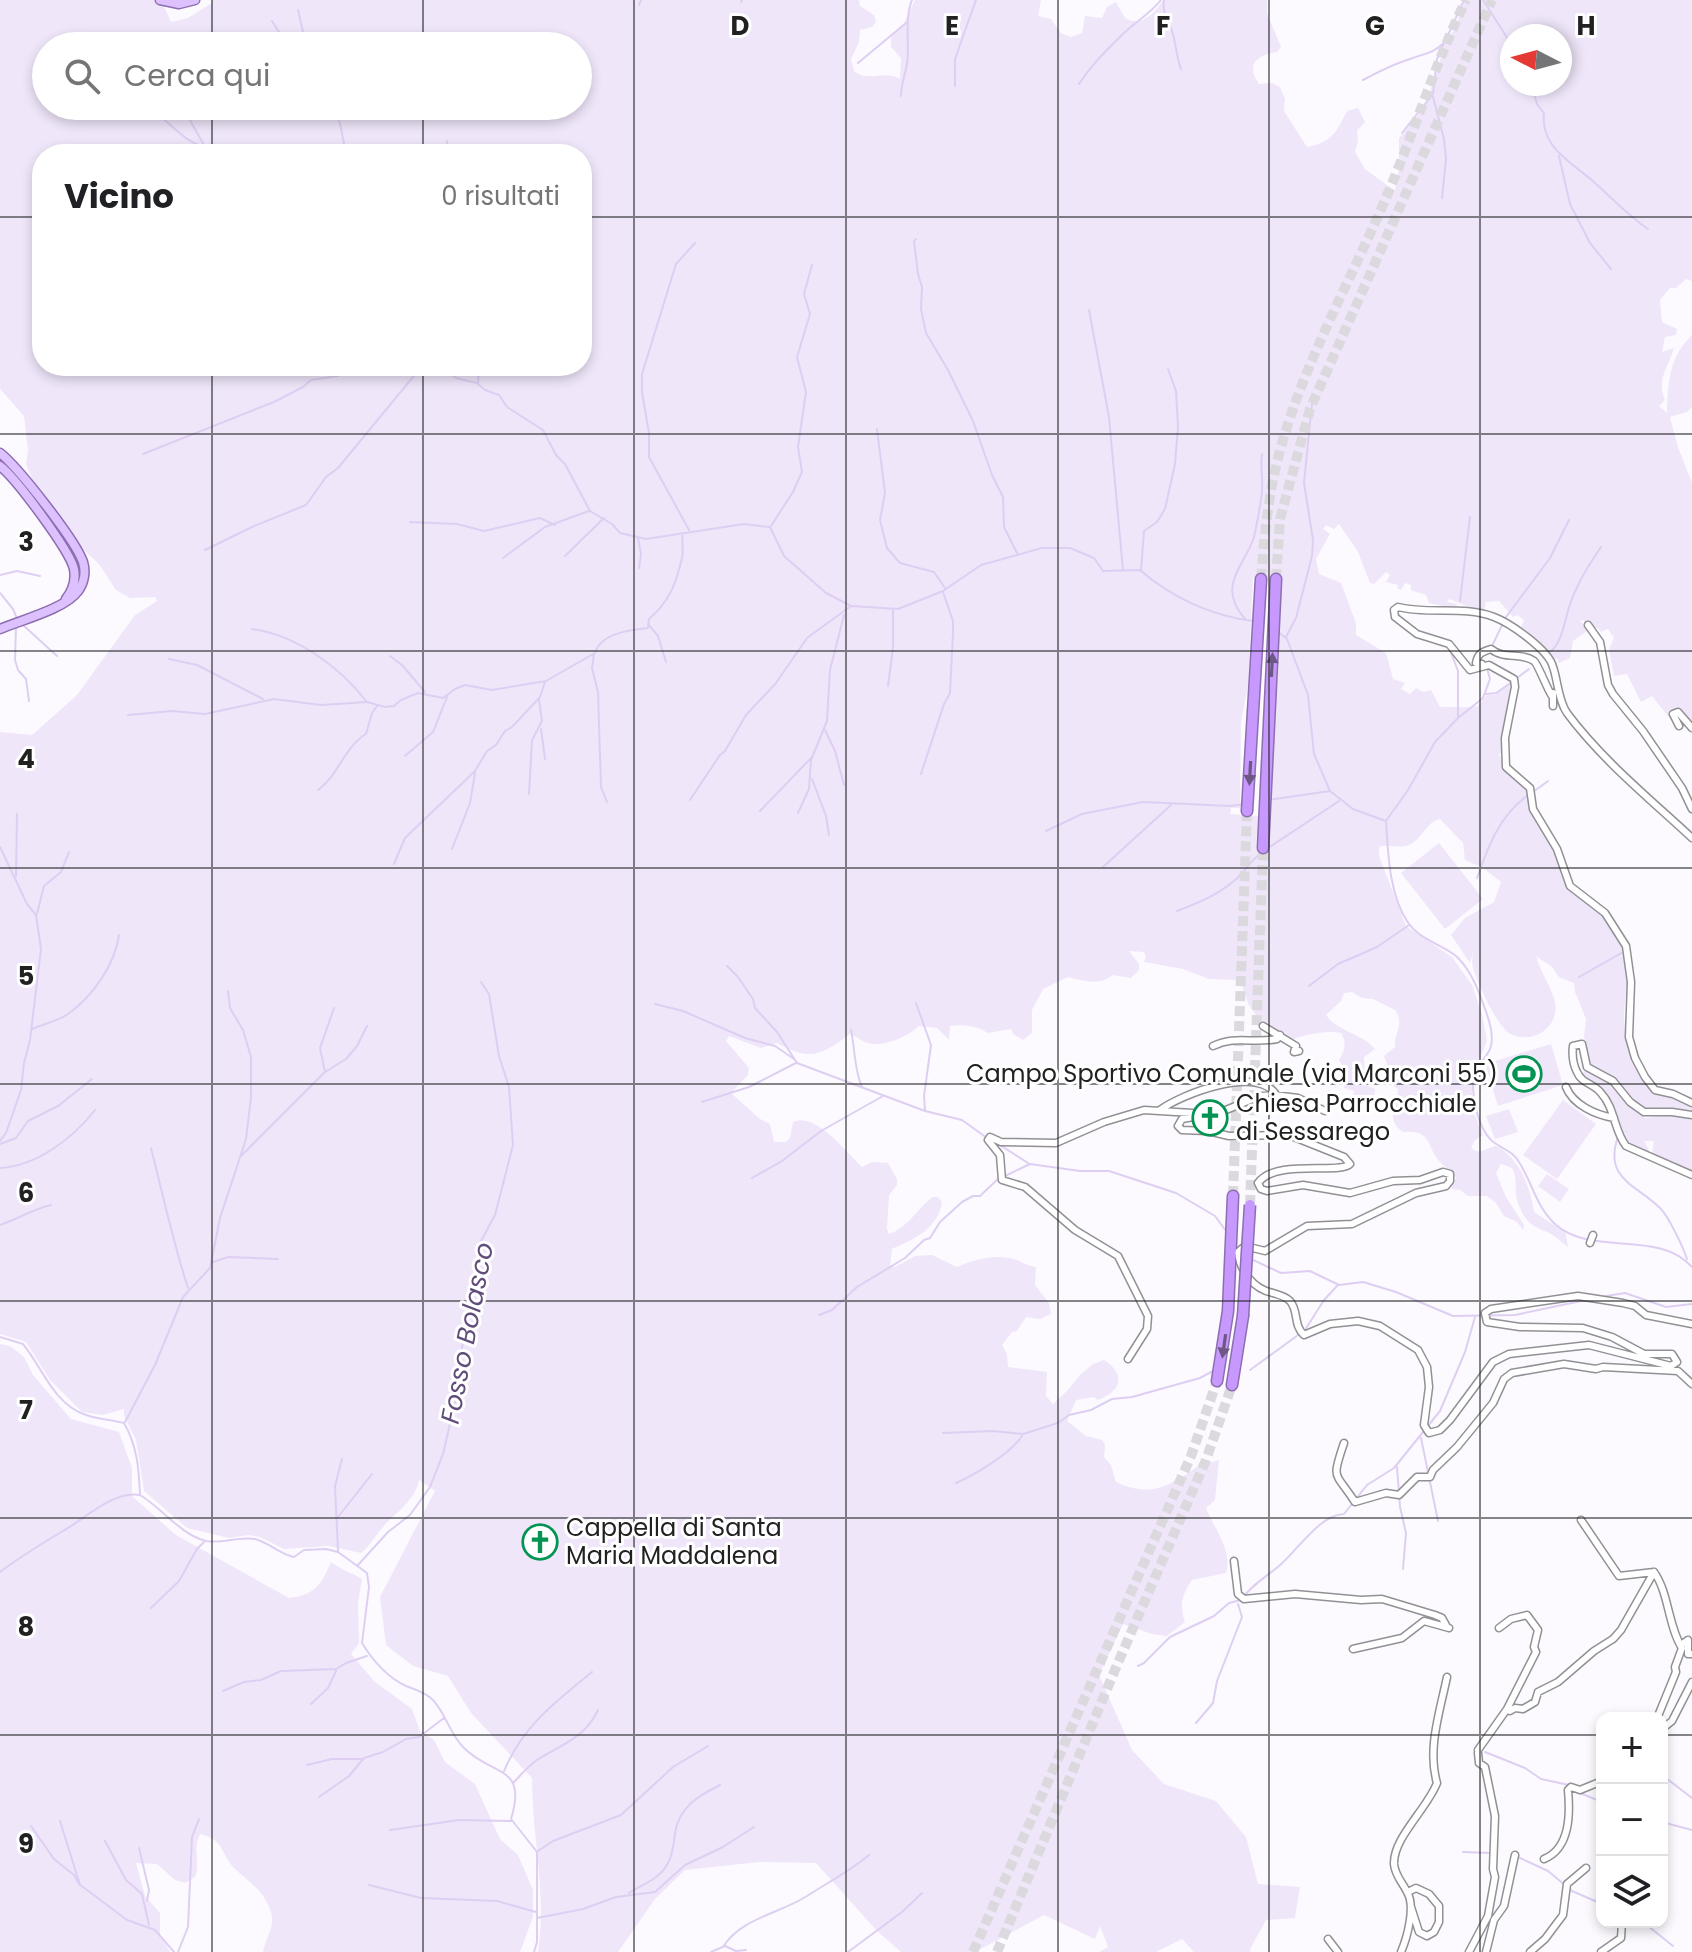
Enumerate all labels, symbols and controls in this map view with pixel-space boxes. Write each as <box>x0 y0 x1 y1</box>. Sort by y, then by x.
text: D <box>731 8 750 44</box>
text: E <box>945 8 959 44</box>
text: F <box>1156 8 1170 44</box>
text: G <box>1365 8 1385 44</box>
text: H <box>1576 8 1596 44</box>
north arrow <box>1500 24 1572 96</box>
search box <box>32 32 592 120</box>
icon: search <box>60 54 104 98</box>
text: Cerca qui <box>124 54 270 97</box>
text: Vicino <box>64 172 174 220</box>
text: 0 risultati <box>441 178 560 214</box>
text: 3 <box>18 524 34 560</box>
one-way arrow <box>1265 652 1278 677</box>
text: 4 <box>17 741 35 777</box>
one-way arrow <box>1243 761 1256 786</box>
text: 5 <box>18 958 34 994</box>
sports icon: Campo Sportivo Comunale (via Marconi 55) <box>1505 1055 1543 1093</box>
place label: Campo Sportivo Comunale (via Marconi 55) <box>966 1057 1498 1090</box>
place label: Chiesa Parrocchiale di Sessarego <box>1236 1087 1477 1148</box>
church icon: Chiesa Parrocchiale di Sessarego <box>1191 1099 1229 1137</box>
text: 6 <box>18 1175 34 1211</box>
water label: Fosso Bolasco <box>432 1239 502 1427</box>
one-way arrow <box>1217 1334 1230 1359</box>
text: 7 <box>19 1392 33 1428</box>
place label: Cappella di Santa Maria Maddalena <box>566 1511 782 1572</box>
church icon: Cappella di Santa Maria Maddalena <box>521 1523 559 1561</box>
text: 8 <box>18 1609 34 1645</box>
map controls <box>1596 1712 1668 1928</box>
button: + <box>1596 1712 1668 1784</box>
button: − <box>1596 1784 1668 1856</box>
text: 9 <box>18 1826 34 1862</box>
button: layers <box>1596 1856 1668 1928</box>

